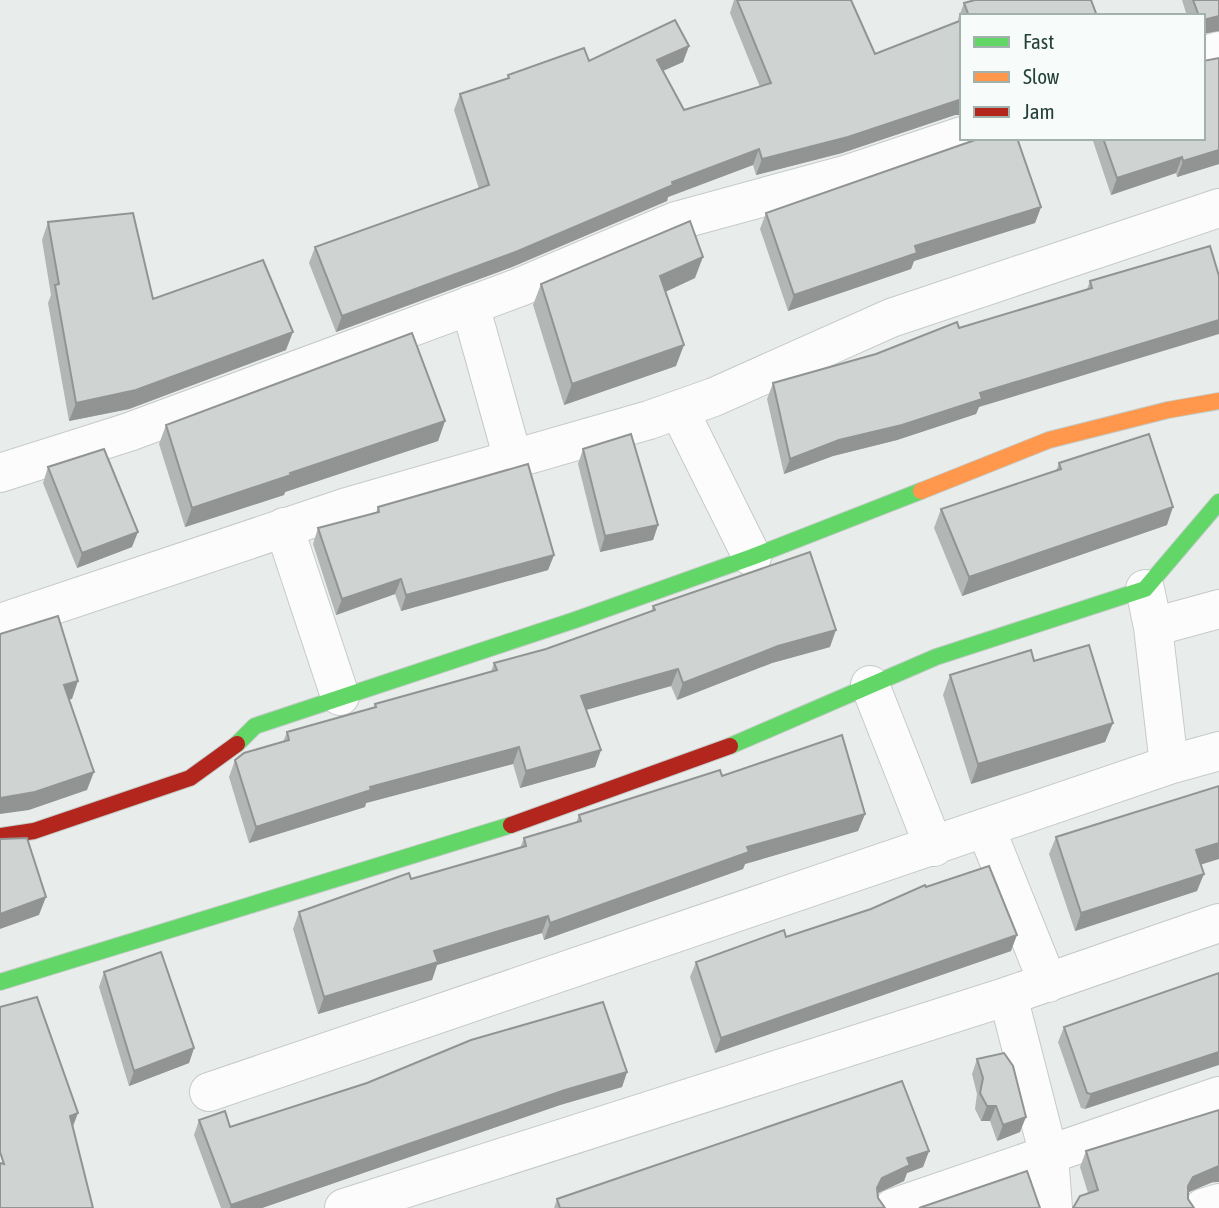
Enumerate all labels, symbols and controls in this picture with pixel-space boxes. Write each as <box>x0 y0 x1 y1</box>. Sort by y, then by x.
legend <box>960 14 1205 140</box>
text: Fast <box>1023 29 1054 53</box>
text: Slow <box>1023 64 1060 88</box>
text: Jam <box>1023 99 1055 123</box>

